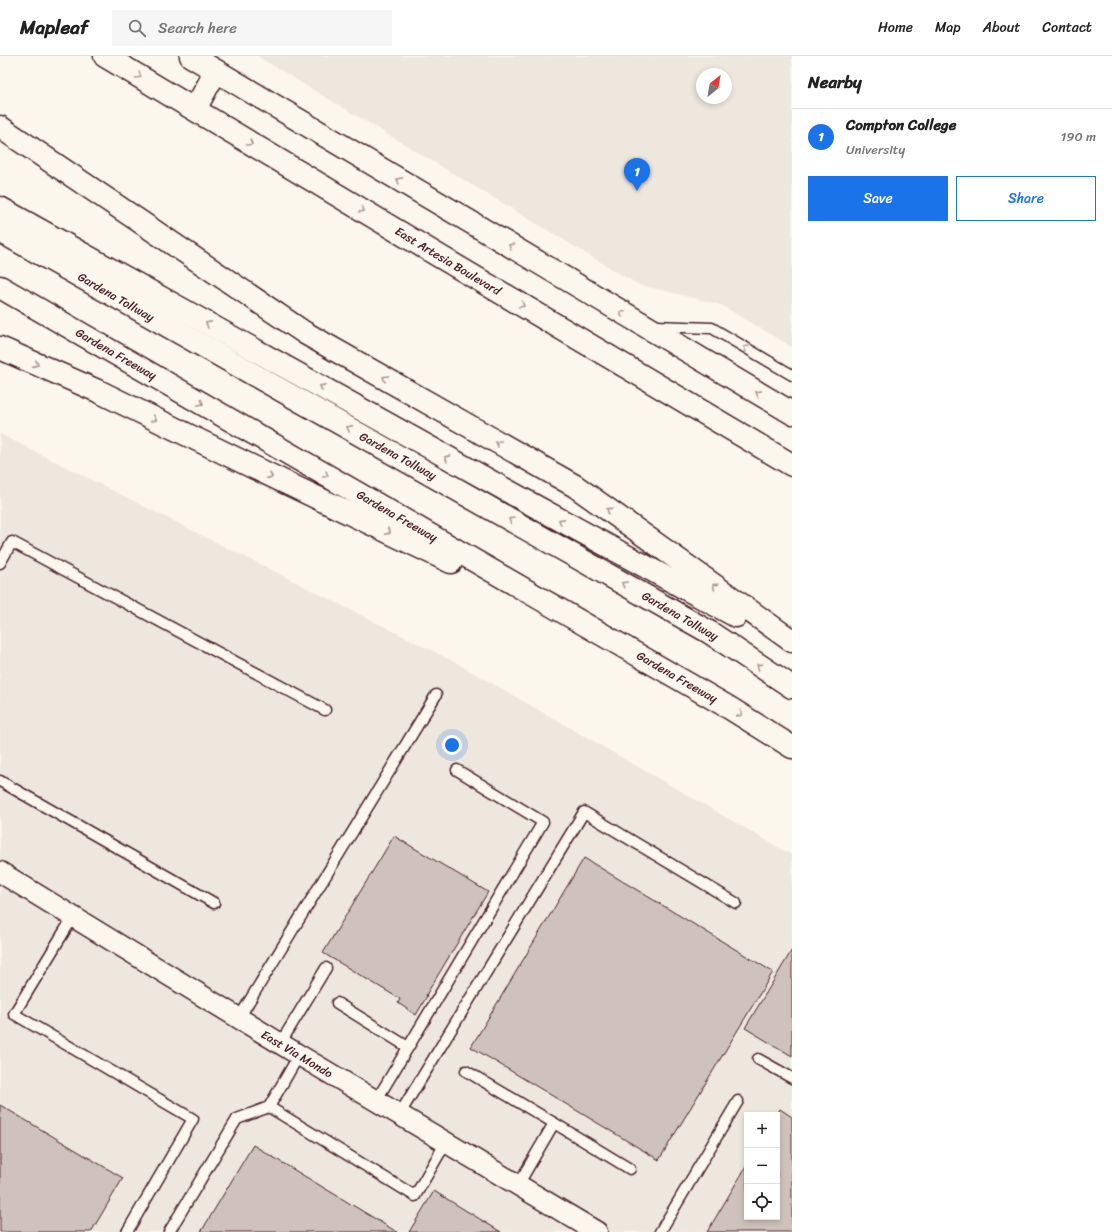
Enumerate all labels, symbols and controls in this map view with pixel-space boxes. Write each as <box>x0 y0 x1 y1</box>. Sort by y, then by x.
search box <box>112 10 392 46</box>
text: Mapleaf <box>20 11 88 44</box>
text: Search here <box>158 15 237 41</box>
text: Home <box>878 15 913 40</box>
text: Map <box>935 15 961 40</box>
text: About <box>983 15 1020 40</box>
text: Contact <box>1042 15 1092 40</box>
icon: search <box>126 17 148 39</box>
text: Nearby <box>808 67 862 97</box>
north arrow <box>696 68 732 104</box>
one-way arrow <box>135 71 142 78</box>
text: Compton College <box>846 112 956 138</box>
text: 1 <box>818 125 824 148</box>
text: 190 m <box>1061 125 1096 148</box>
one-way arrow <box>246 138 253 145</box>
text: University <box>846 138 905 161</box>
pin: 1 <box>624 158 650 191</box>
button: Save <box>808 176 948 221</box>
button: Share <box>956 176 1096 221</box>
one-way arrow <box>396 177 403 185</box>
one-way arrow <box>358 205 365 212</box>
street label: East Artesia Boulevard <box>391 220 507 302</box>
one-way arrow <box>508 244 515 251</box>
street label: Gardena Tollway <box>73 266 159 328</box>
one-way arrow <box>518 300 525 307</box>
one-way arrow <box>619 310 627 317</box>
one-way arrow <box>205 321 212 329</box>
street label: Gardena Freeway <box>71 322 162 387</box>
one-way arrow <box>743 346 750 353</box>
one-way arrow <box>31 359 39 367</box>
one-way arrow <box>382 376 389 383</box>
one-way arrow <box>319 385 326 392</box>
one-way arrow <box>755 391 762 398</box>
one-way arrow <box>197 399 204 406</box>
one-way arrow <box>149 414 157 422</box>
one-way arrow <box>346 426 353 433</box>
street label: Gardena Tollway <box>355 426 441 487</box>
one-way arrow <box>495 440 502 447</box>
one-way arrow <box>444 455 451 462</box>
one-way arrow <box>266 471 274 479</box>
one-way arrow <box>322 471 329 478</box>
street label: Gardena Freeway <box>352 484 443 549</box>
one-way arrow <box>606 508 613 515</box>
one-way arrow <box>508 517 515 524</box>
one-way arrow <box>558 518 565 525</box>
one-way arrow <box>383 527 391 535</box>
one-way arrow <box>621 582 628 589</box>
one-way arrow <box>712 584 719 591</box>
street label: Gardena Tollway <box>637 585 723 647</box>
street label: Gardena Freeway <box>632 645 723 710</box>
one-way arrow <box>757 664 764 671</box>
one-way arrow <box>735 709 742 716</box>
your location <box>442 735 462 755</box>
street label: East Via Mondo <box>257 1024 337 1084</box>
map controls <box>744 1112 780 1220</box>
button: + <box>744 1112 780 1148</box>
button: − <box>744 1148 780 1184</box>
button: locate <box>744 1184 780 1220</box>

